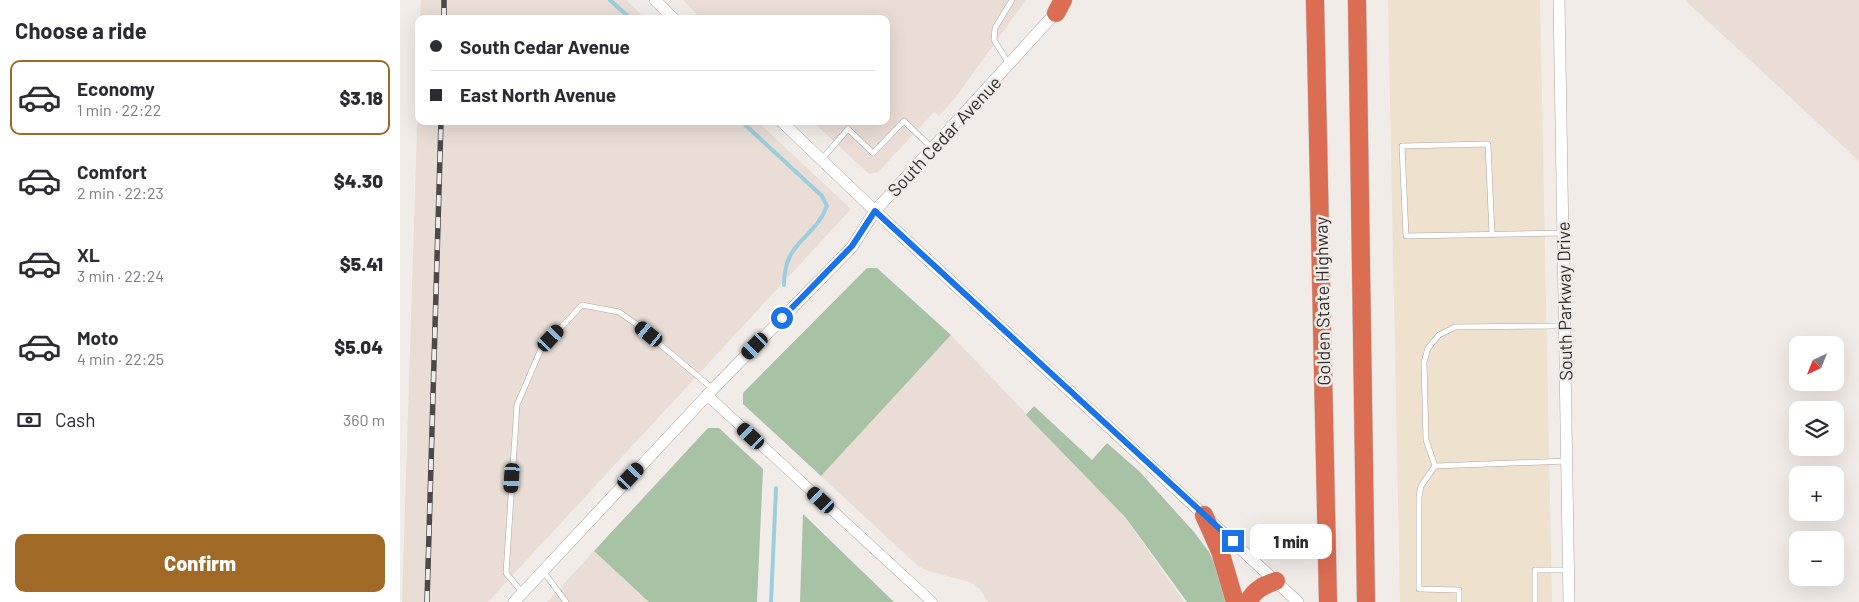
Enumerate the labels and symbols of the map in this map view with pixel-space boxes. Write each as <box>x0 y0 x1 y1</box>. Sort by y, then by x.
street label: South Cedar Avenue <box>883 71 1005 201</box>
street label: Golden State Highway <box>1310 216 1334 386</box>
street label: South Parkway Drive <box>1552 221 1576 381</box>
route start <box>771 307 793 329</box>
car <box>632 319 665 349</box>
car <box>535 322 566 354</box>
car <box>739 330 770 362</box>
north arrow <box>1789 336 1844 391</box>
car <box>734 420 767 452</box>
car <box>615 460 646 492</box>
car <box>503 463 520 493</box>
car <box>804 484 837 516</box>
callout: 1 min <box>1250 524 1333 558</box>
route end <box>1222 530 1244 552</box>

